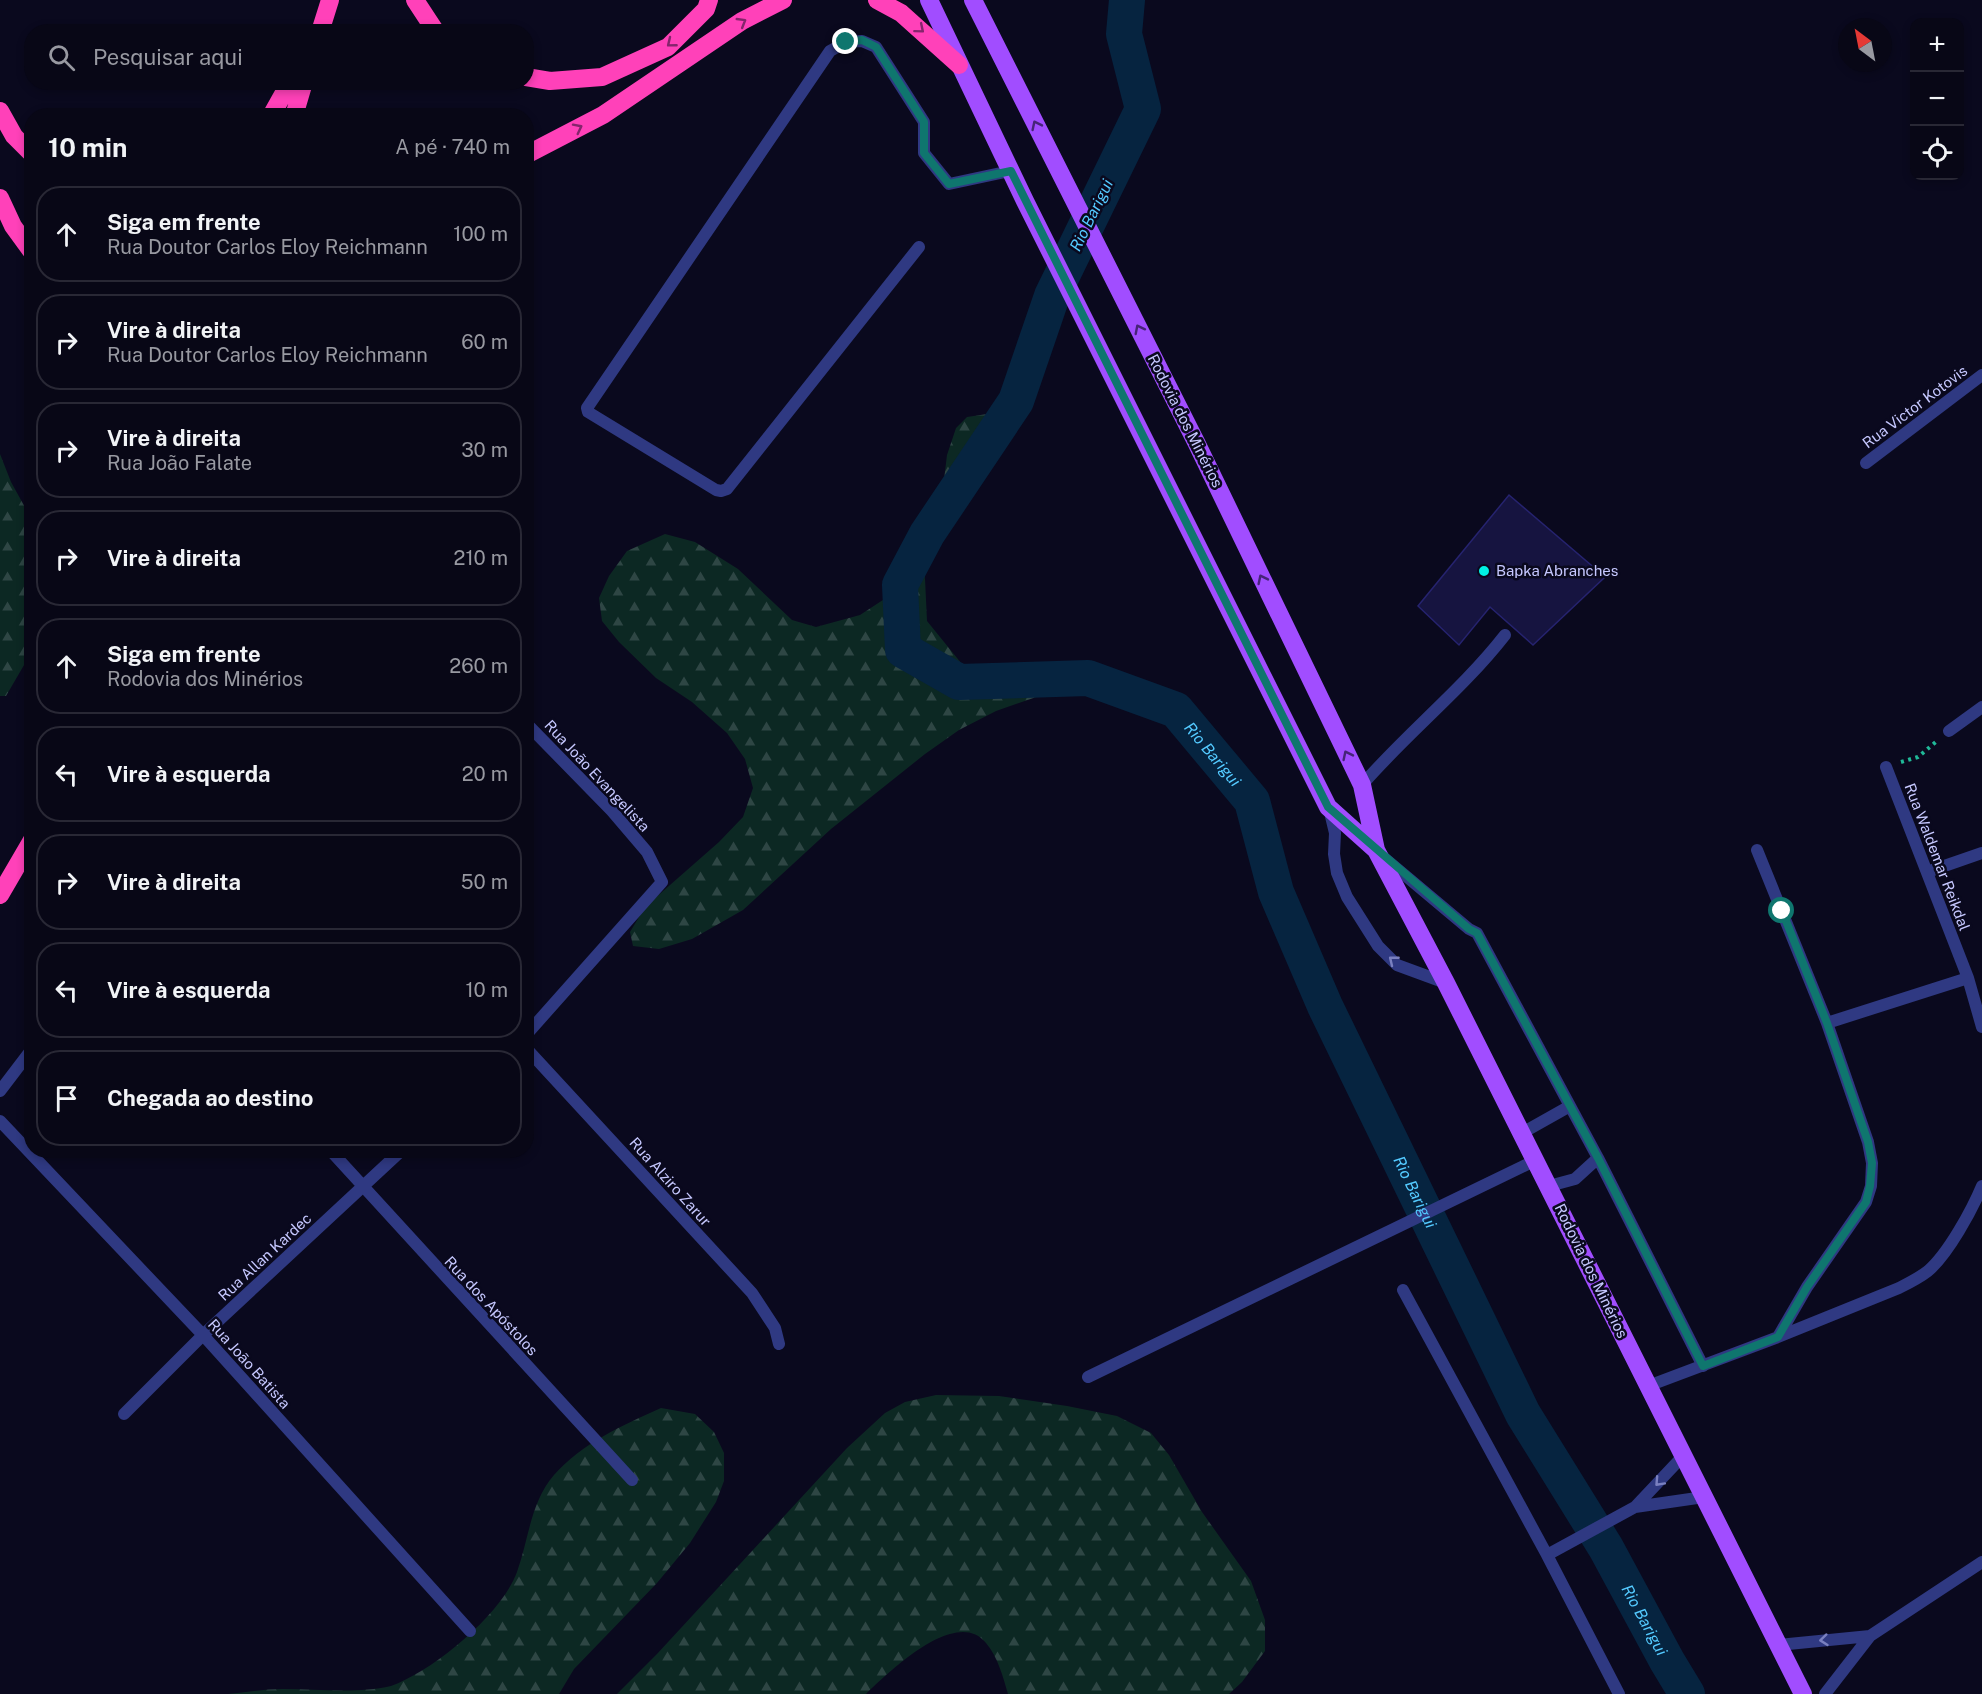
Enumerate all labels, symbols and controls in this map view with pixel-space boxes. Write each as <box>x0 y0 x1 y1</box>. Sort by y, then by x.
one-way arrow <box>736 18 746 30</box>
north arrow <box>1838 18 1892 72</box>
map controls <box>1910 18 1964 180</box>
button: + <box>1910 18 1964 72</box>
one-way arrow <box>913 22 924 33</box>
search box <box>24 24 534 90</box>
route end <box>832 28 858 54</box>
one-way arrow <box>667 35 678 46</box>
icon: search <box>45 41 78 74</box>
text: Pesquisar aqui <box>93 44 243 70</box>
button: − <box>1910 72 1964 126</box>
one-way arrow <box>1031 120 1043 131</box>
one-way arrow <box>572 124 583 135</box>
button: locate <box>1910 126 1964 180</box>
text: 10 min <box>48 132 127 163</box>
text: A pé · 740 m <box>395 135 510 159</box>
water label: Rio Barigui <box>1066 176 1117 254</box>
text: Siga em frente <box>107 209 261 235</box>
icon: ahead <box>50 218 83 251</box>
text: 100 m <box>453 222 508 246</box>
text: Rua Doutor Carlos Eloy Reichmann <box>107 235 428 259</box>
text: Vire à direita <box>107 317 241 343</box>
one-way arrow <box>1134 325 1146 336</box>
icon: right <box>50 326 83 359</box>
text: 60 m <box>461 330 508 354</box>
text: Rua Doutor Carlos Eloy Reichmann <box>107 343 428 367</box>
street label: Rodovia dos Minérios <box>1144 351 1226 490</box>
street label: Rua Victor Kotovis <box>1859 362 1970 451</box>
text: Vire à direita <box>107 425 241 451</box>
icon: right <box>50 434 83 467</box>
text: 30 m <box>461 438 508 462</box>
text: Rua João Falate <box>107 451 252 475</box>
icon: right <box>50 542 83 575</box>
text: Vire à direita <box>107 545 241 571</box>
text: 210 m <box>454 546 508 570</box>
place label: Bapka Abranches <box>1496 562 1618 579</box>
marker: Bapka Abranches <box>1477 564 1491 578</box>
one-way arrow <box>1258 575 1270 586</box>
text: Siga em frente <box>107 641 261 667</box>
icon: ahead <box>50 650 83 683</box>
text: 260 m <box>449 654 508 678</box>
text: Rodovia dos Minérios <box>107 667 303 691</box>
street label: Rua João Evangelista <box>541 717 653 835</box>
water label: Rio Barigui <box>1180 718 1245 790</box>
one-way arrow <box>1343 750 1355 761</box>
icon: left <box>50 758 83 791</box>
text: Vire à esquerda <box>107 761 271 787</box>
text: 20 m <box>462 762 508 786</box>
street label: Rua Waldemar Reikdal <box>1901 781 1973 933</box>
icon: right <box>50 866 83 899</box>
text: Vire à direita <box>107 869 241 895</box>
text: 50 m <box>461 870 508 894</box>
route start <box>1768 897 1794 923</box>
one-way arrow <box>1389 956 1400 967</box>
icon: left <box>50 974 83 1007</box>
text: Vire à esquerda <box>107 977 271 1003</box>
text: 10 m <box>465 978 508 1002</box>
icon: arrive <box>50 1082 83 1115</box>
text: Chegada ao destino <box>107 1085 313 1111</box>
street label: Rua Alziro Zarur <box>626 1134 715 1230</box>
water label: Rio Barigui <box>1389 1153 1440 1231</box>
street label: Rodovia dos Minérios <box>1552 1201 1631 1341</box>
street label: Rua Allan Kardec <box>215 1209 315 1304</box>
street label: Rua dos Apóstolos <box>441 1253 541 1359</box>
street label: Rua João Batista <box>205 1316 294 1412</box>
one-way arrow <box>1655 1475 1666 1485</box>
water label: Rio Barigui <box>1617 1581 1671 1659</box>
one-way arrow <box>1819 1633 1828 1646</box>

